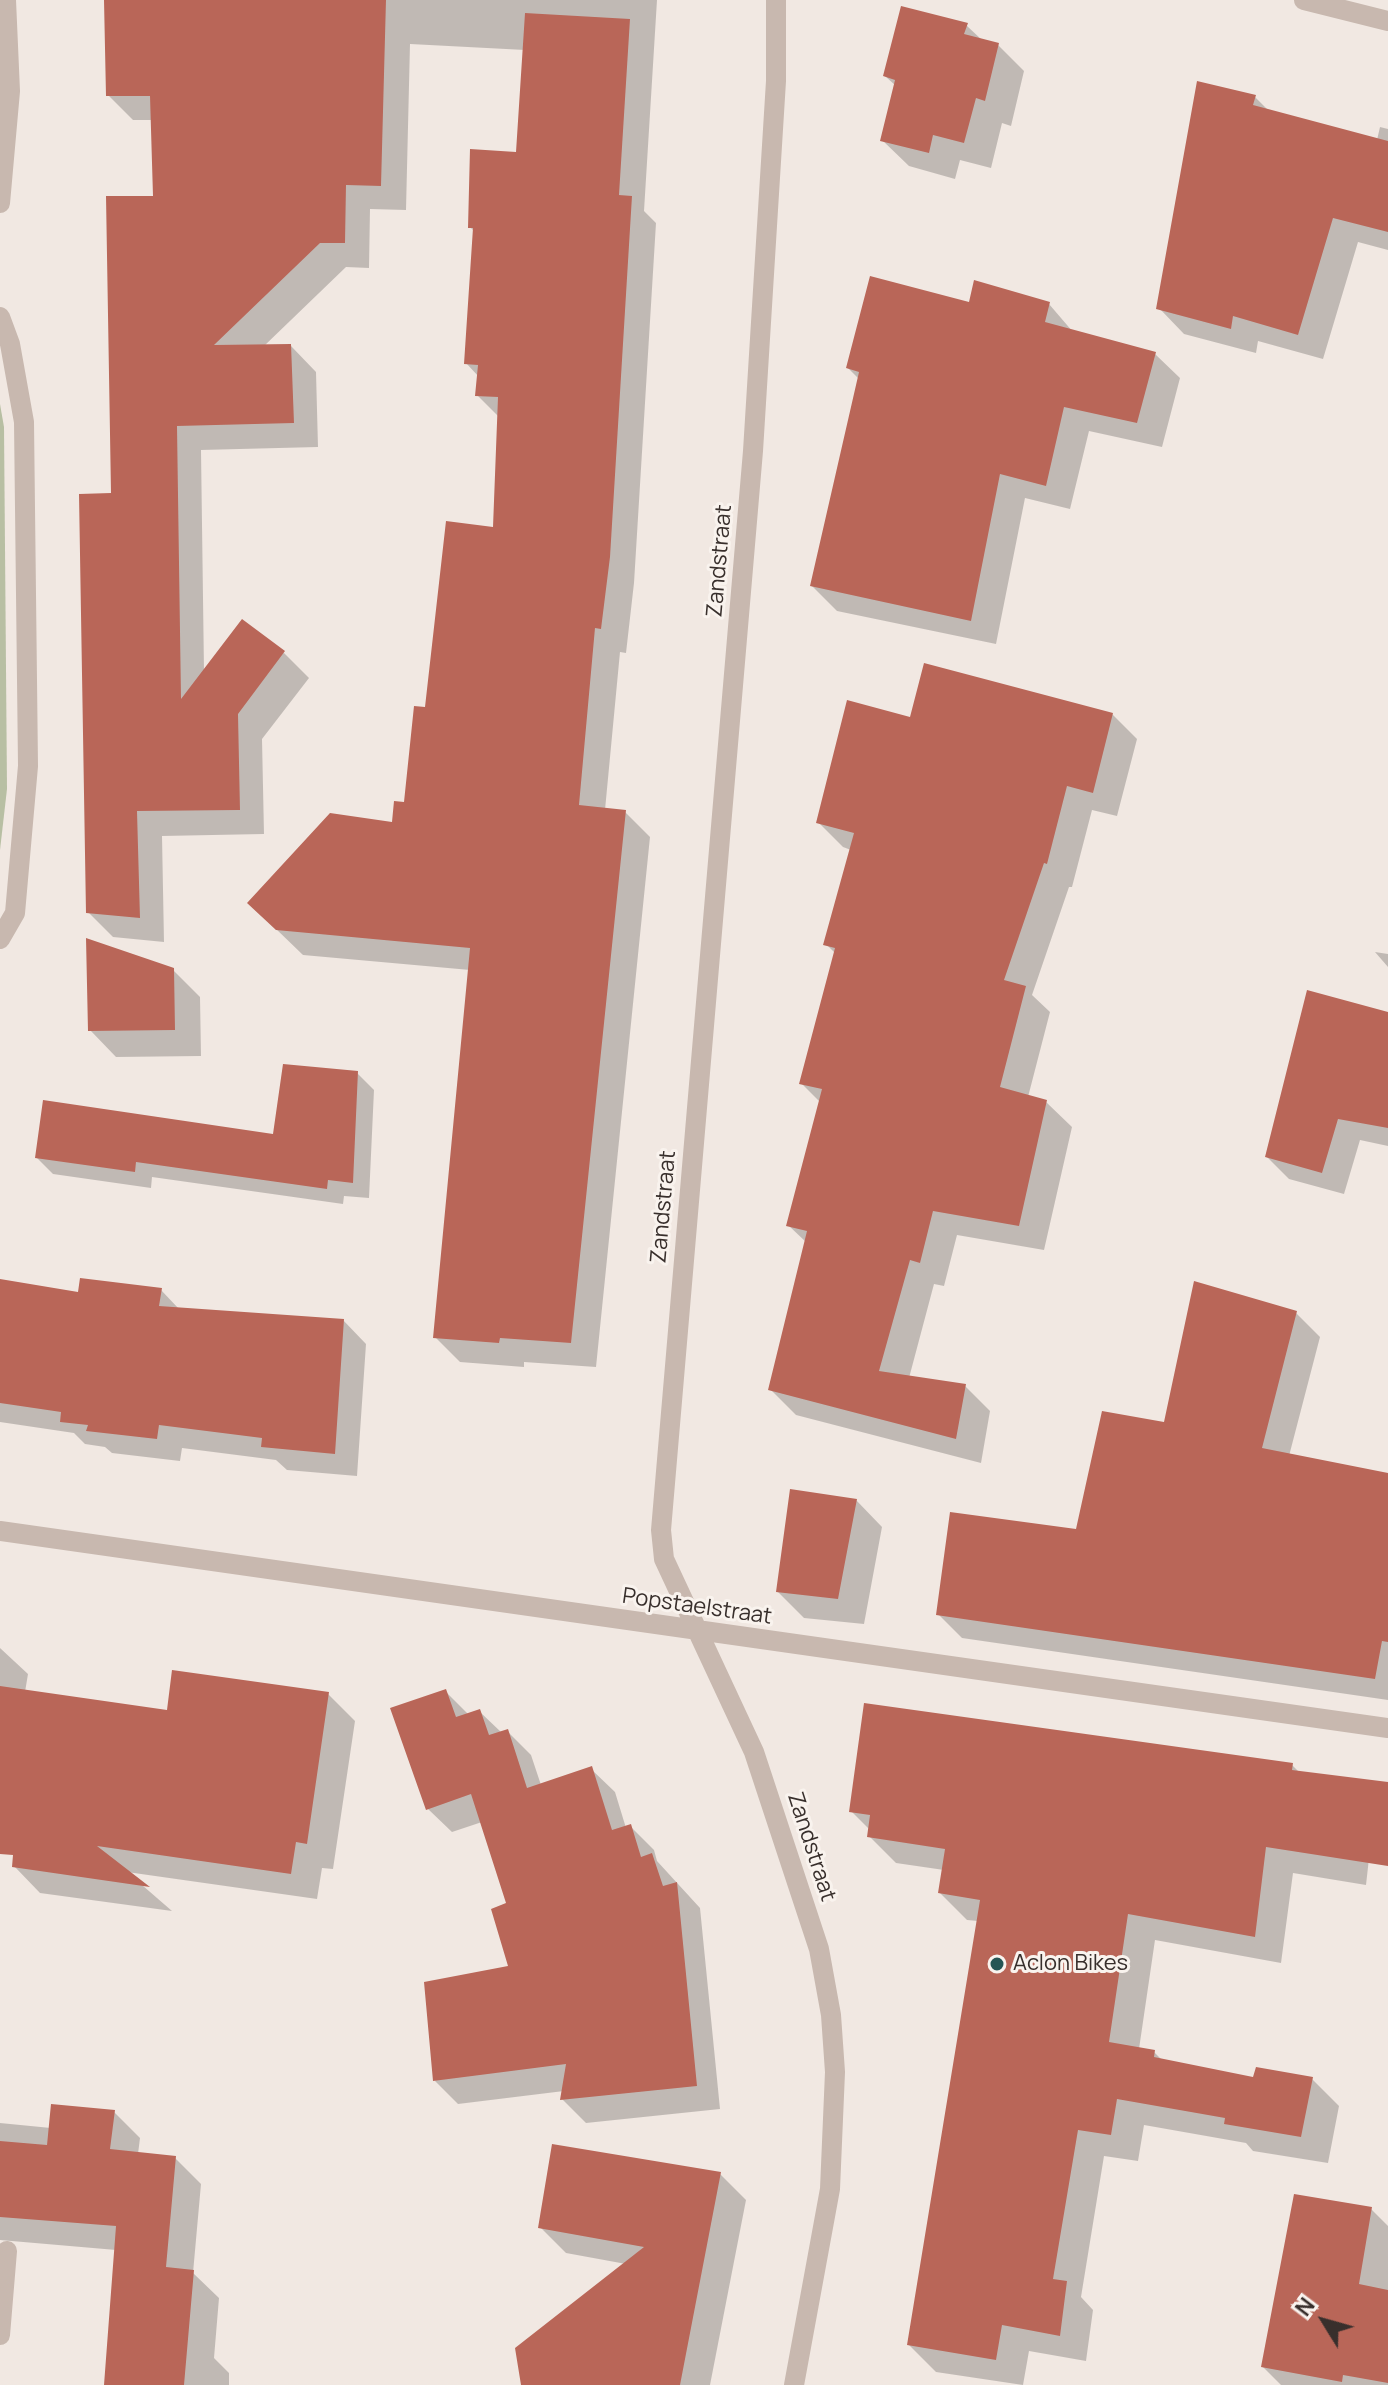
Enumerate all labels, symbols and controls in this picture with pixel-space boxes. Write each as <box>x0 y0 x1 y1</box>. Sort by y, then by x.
street label: Zandstraat <box>702 504 738 618</box>
street label: Zandstraat <box>646 1150 682 1264</box>
street label: Popstaelstraat <box>620 1583 774 1631</box>
street label: Zandstraat <box>781 1789 841 1905</box>
place label: Aclon Bikes <box>1013 1951 1128 1977</box>
marker: Aclon Bikes <box>988 1955 1006 1973</box>
north arrow <box>1284 2281 1364 2361</box>
text: N <box>1288 2291 1322 2322</box>

